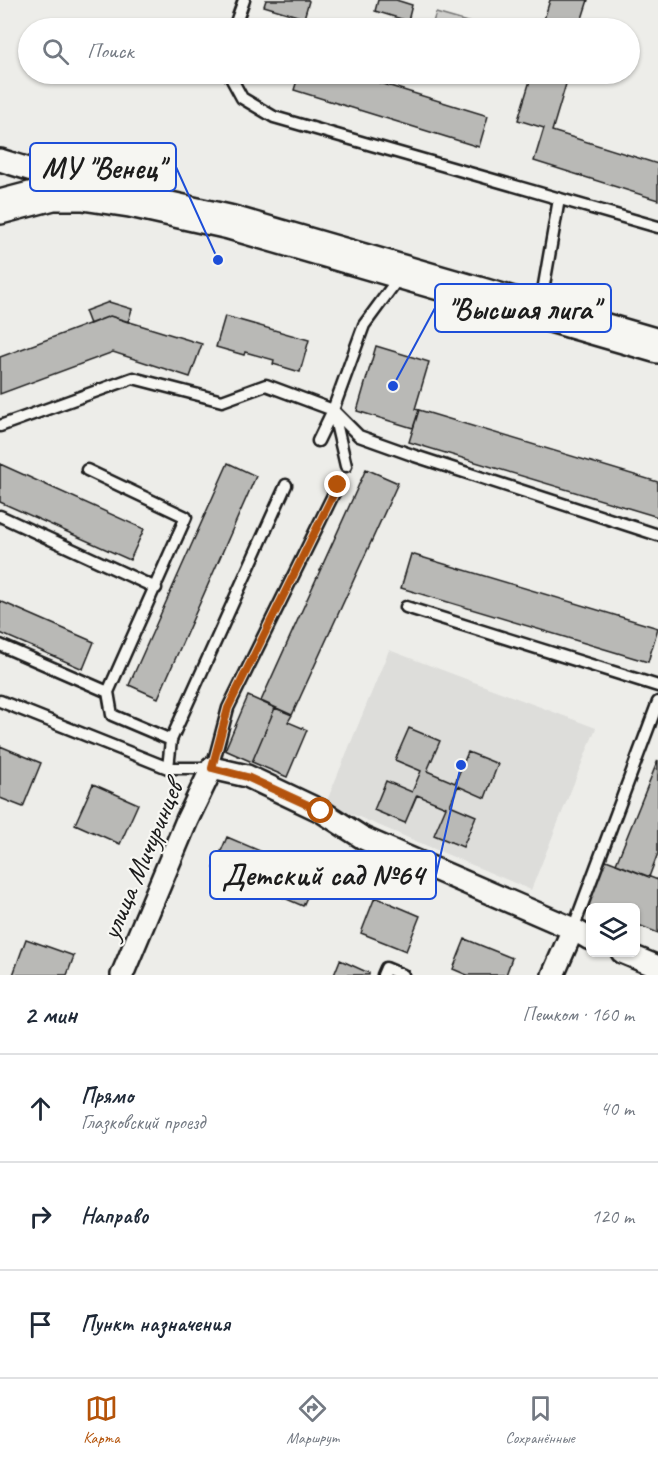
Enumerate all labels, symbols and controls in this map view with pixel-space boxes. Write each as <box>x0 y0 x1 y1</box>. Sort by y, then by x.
search box <box>18 18 640 84</box>
icon: search <box>39 35 72 68</box>
text: Поиск <box>87 37 133 65</box>
callout: МУ "Венец" <box>30 143 176 191</box>
text: МУ "Венец" <box>42 149 171 187</box>
callout: "Высшая лига" <box>435 284 611 332</box>
text: "Высшая лига" <box>447 290 605 328</box>
route end <box>324 471 350 497</box>
street label: улица Мичуринцев <box>92 770 193 947</box>
route start <box>307 797 333 823</box>
callout: Детский сад №64 <box>210 851 436 899</box>
text: Детский сад №64 <box>222 856 427 894</box>
map controls <box>586 903 640 957</box>
button: layers <box>586 903 640 957</box>
text: 2 мин <box>24 998 77 1031</box>
text: Пешком · 160 m <box>522 1002 634 1027</box>
text: Прямо <box>81 1082 133 1110</box>
icon: ahead <box>24 1092 57 1125</box>
text: 40 m <box>600 1096 634 1121</box>
text: Глазковский проезд <box>81 1110 205 1135</box>
icon: right <box>24 1200 57 1233</box>
text: Направо <box>81 1202 148 1230</box>
text: 120 m <box>591 1204 634 1229</box>
icon: arrive <box>24 1308 57 1341</box>
text: Пункт назначения <box>81 1310 230 1338</box>
tab: Карта <box>83 1392 120 1448</box>
tab: Маршрут <box>286 1392 339 1448</box>
tab: Сохранённые <box>505 1392 575 1448</box>

